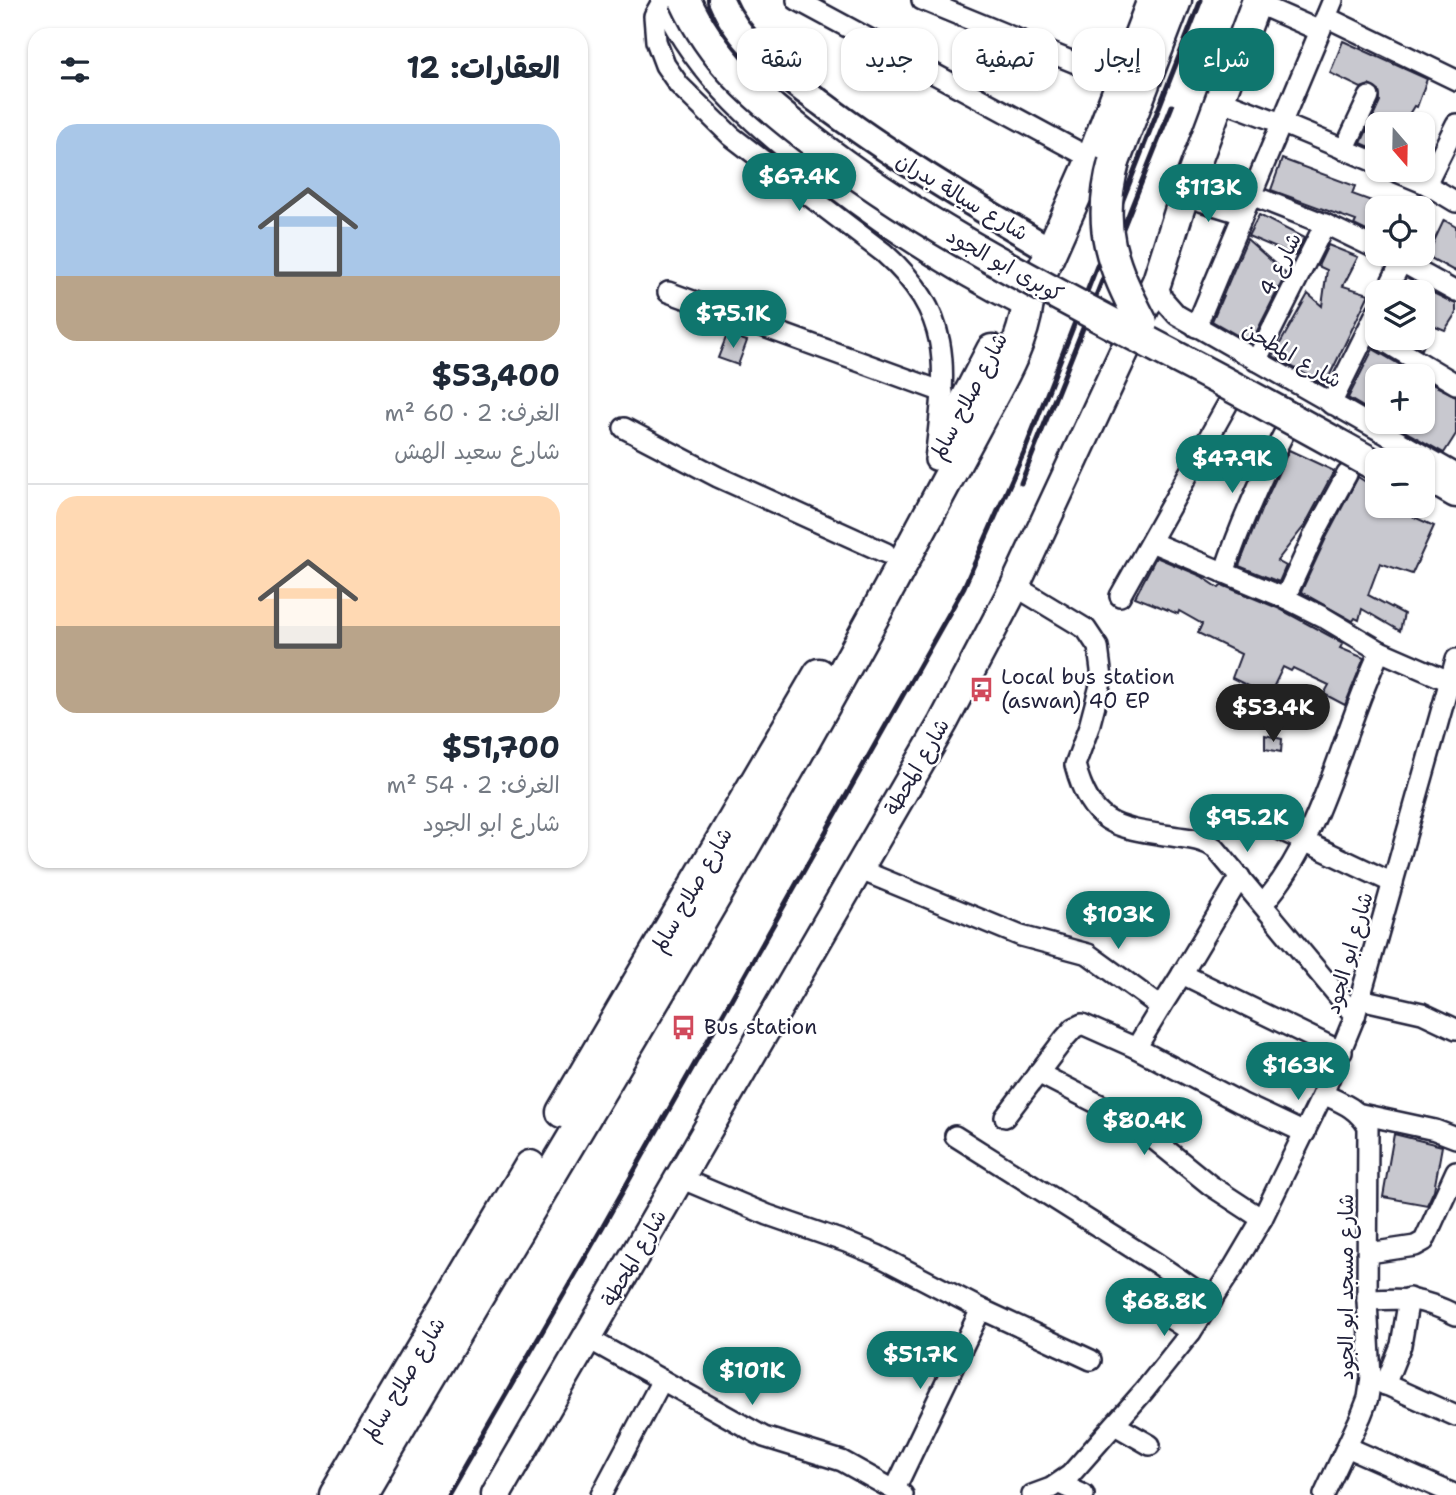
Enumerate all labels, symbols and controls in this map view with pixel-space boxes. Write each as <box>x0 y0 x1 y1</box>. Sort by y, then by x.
chip: شقة <box>737 28 827 91</box>
chip: جديد <box>841 28 938 91</box>
chip: تصفية <box>952 28 1058 91</box>
chip: إيجار <box>1072 28 1165 91</box>
chip: شراء <box>1179 28 1274 91</box>
text: العقارات: 12 <box>406 47 560 88</box>
icon: filters <box>56 51 94 89</box>
north arrow <box>1365 112 1435 182</box>
map controls <box>1365 112 1435 518</box>
street label: شارع سيالة بدران <box>890 147 1033 248</box>
pin: $67.4K <box>742 154 856 213</box>
text: $67.4K <box>758 161 840 191</box>
pin: $113K <box>1159 164 1257 224</box>
icon: home <box>245 169 371 295</box>
text: $113K <box>1175 172 1241 202</box>
button: locate <box>1365 196 1435 266</box>
street label: كوبرى ابو الجود <box>942 221 1068 309</box>
street label: شارع 4 <box>1252 228 1309 301</box>
button: layers <box>1365 280 1435 350</box>
pin: $75.1K <box>676 290 790 350</box>
text: $75.1K <box>695 298 771 328</box>
street label: شارع المطحن <box>1237 315 1347 396</box>
street label: شارع صلاح سالم <box>924 328 1016 465</box>
text: $53,400 <box>431 355 560 396</box>
button: + <box>1365 364 1435 434</box>
text: الغرف: 2 · 60 m² <box>385 398 560 428</box>
pin: $47.9K <box>1175 435 1289 495</box>
text: شارع سعيد الهش <box>394 436 560 466</box>
text: $47.9K <box>1192 443 1272 473</box>
button: − <box>1365 448 1435 518</box>
icon: home <box>245 541 371 667</box>
place label: Local bus station (aswan) 40 EP <box>1001 663 1175 715</box>
bus stop icon: Local bus station (aswan) 40 EP <box>967 675 995 703</box>
pin: $53.4K <box>1216 684 1330 744</box>
text: $53.4K <box>1232 692 1314 722</box>
street label: شارع المحطة <box>878 713 957 821</box>
text: $51,700 <box>442 727 560 768</box>
text: الغرف: 2 · 54 m² <box>387 770 560 800</box>
pin: $95.2K <box>1190 794 1304 854</box>
text: $95.2K <box>1206 802 1288 832</box>
text: شارع ابو الجود <box>423 808 560 838</box>
street label: شارع صلاح سالم <box>645 822 741 959</box>
street label: شارع ابو الجود <box>1318 889 1381 1017</box>
pin: $103K <box>1069 892 1167 951</box>
text: $103K <box>1082 899 1154 929</box>
bus stop icon: Bus station <box>670 1013 698 1041</box>
place label: Bus station <box>704 1013 817 1041</box>
pin: $163K <box>1249 1042 1347 1102</box>
text: $163K <box>1262 1050 1334 1080</box>
pin: $80.4K <box>1087 1098 1201 1157</box>
text: $80.4K <box>1102 1105 1186 1135</box>
street label: شارع مسجد ابو الجود <box>1332 1194 1361 1380</box>
street label: شارع المحطة <box>595 1204 674 1312</box>
pin: $68.8K <box>1107 1278 1221 1338</box>
text: $68.8K <box>1121 1286 1207 1316</box>
street label: شارع صلاح سالم <box>356 1312 454 1447</box>
pin: $51.7K <box>863 1332 977 1391</box>
text: $51.7K <box>883 1339 957 1369</box>
pin: $101K <box>703 1348 801 1407</box>
text: $101K <box>719 1355 785 1385</box>

